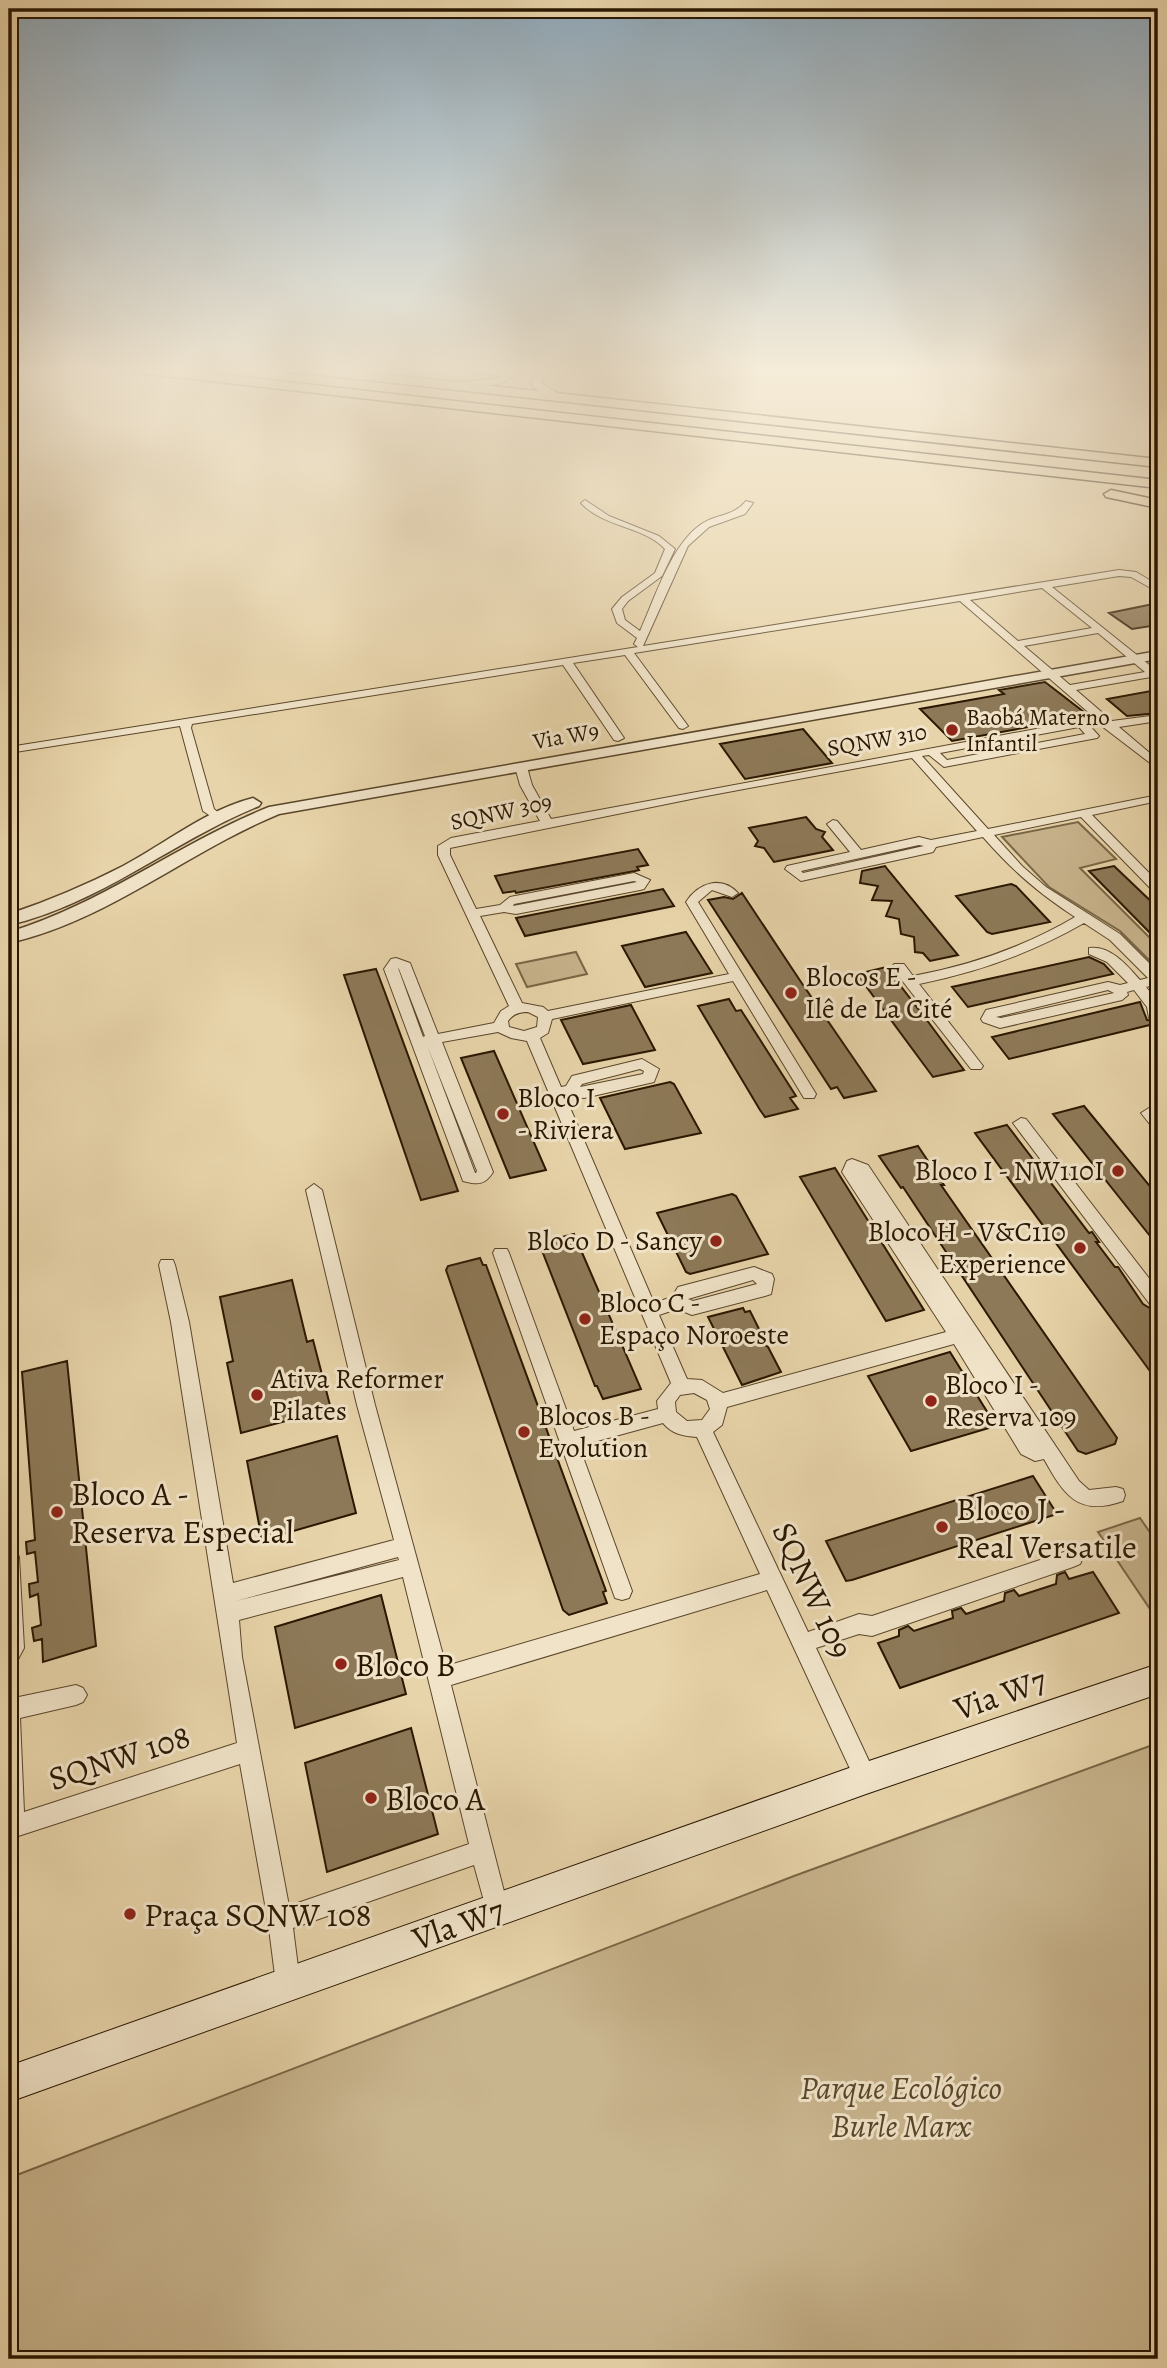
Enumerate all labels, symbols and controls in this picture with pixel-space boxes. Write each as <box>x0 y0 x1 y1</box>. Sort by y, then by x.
place label: Baobá Materno Infantil <box>966 702 1110 759</box>
street label: Via W9 <box>529 715 602 757</box>
street label: SQNW 310 <box>825 716 929 764</box>
marker: Baobá Materno Infantil <box>944 722 960 738</box>
street label: SQNW 309 <box>447 786 555 838</box>
place label: Blocos E - Ilê de La Cité <box>805 958 953 1028</box>
marker: Blocos E - Ilê de La Cité <box>783 985 799 1001</box>
place label: Bloco I - Riviera <box>517 1079 614 1149</box>
marker: Bloco I - Riviera <box>495 1106 511 1122</box>
place label: Bloco I - NW110I <box>914 1152 1104 1190</box>
marker: Bloco I - NW110I <box>1110 1163 1126 1179</box>
place label: Bloco H - V&C110 Experience <box>868 1213 1066 1283</box>
place label: Bloco D - Sancy <box>526 1222 703 1260</box>
marker: Bloco D - Sancy <box>708 1233 724 1249</box>
marker: Bloco H - V&C110 Experience <box>1072 1240 1088 1256</box>
place label: Bloco C - Espaço Noroeste <box>599 1284 789 1354</box>
marker: Bloco C - Espaço Noroeste <box>577 1311 593 1327</box>
place label: Ativa Reformer Pilates <box>270 1360 444 1430</box>
place label: Bloco I - Reserva 109 <box>945 1366 1077 1436</box>
marker: Ativa Reformer Pilates <box>249 1387 265 1403</box>
marker: Bloco I - Reserva 109 <box>923 1393 939 1409</box>
place label: Blocos B - Evolution <box>538 1397 650 1467</box>
marker: Blocos B - Evolution <box>516 1424 532 1440</box>
place label: Bloco A - Reserva Especial <box>71 1471 294 1554</box>
place label: Bloco J - Real Versatile <box>956 1486 1137 1569</box>
marker: Bloco A - Reserva Especial <box>49 1504 65 1520</box>
street label: SQNW 109 <box>762 1515 864 1665</box>
marker: Bloco J - Real Versatile <box>934 1519 950 1535</box>
place label: Bloco B <box>355 1642 455 1687</box>
marker: Bloco B <box>333 1656 349 1672</box>
street label: Via W7 <box>947 1657 1052 1731</box>
street label: SQNW 108 <box>42 1713 196 1801</box>
place label: Bloco A <box>385 1776 486 1821</box>
marker: Bloco A <box>363 1790 379 1806</box>
street label: Vla W7 <box>405 1887 510 1961</box>
place label: Praça SQNW 108 <box>144 1892 372 1937</box>
marker: Praça SQNW 108 <box>122 1906 138 1922</box>
park label: Parque Ecológico Burle Marx <box>800 2065 1002 2148</box>

